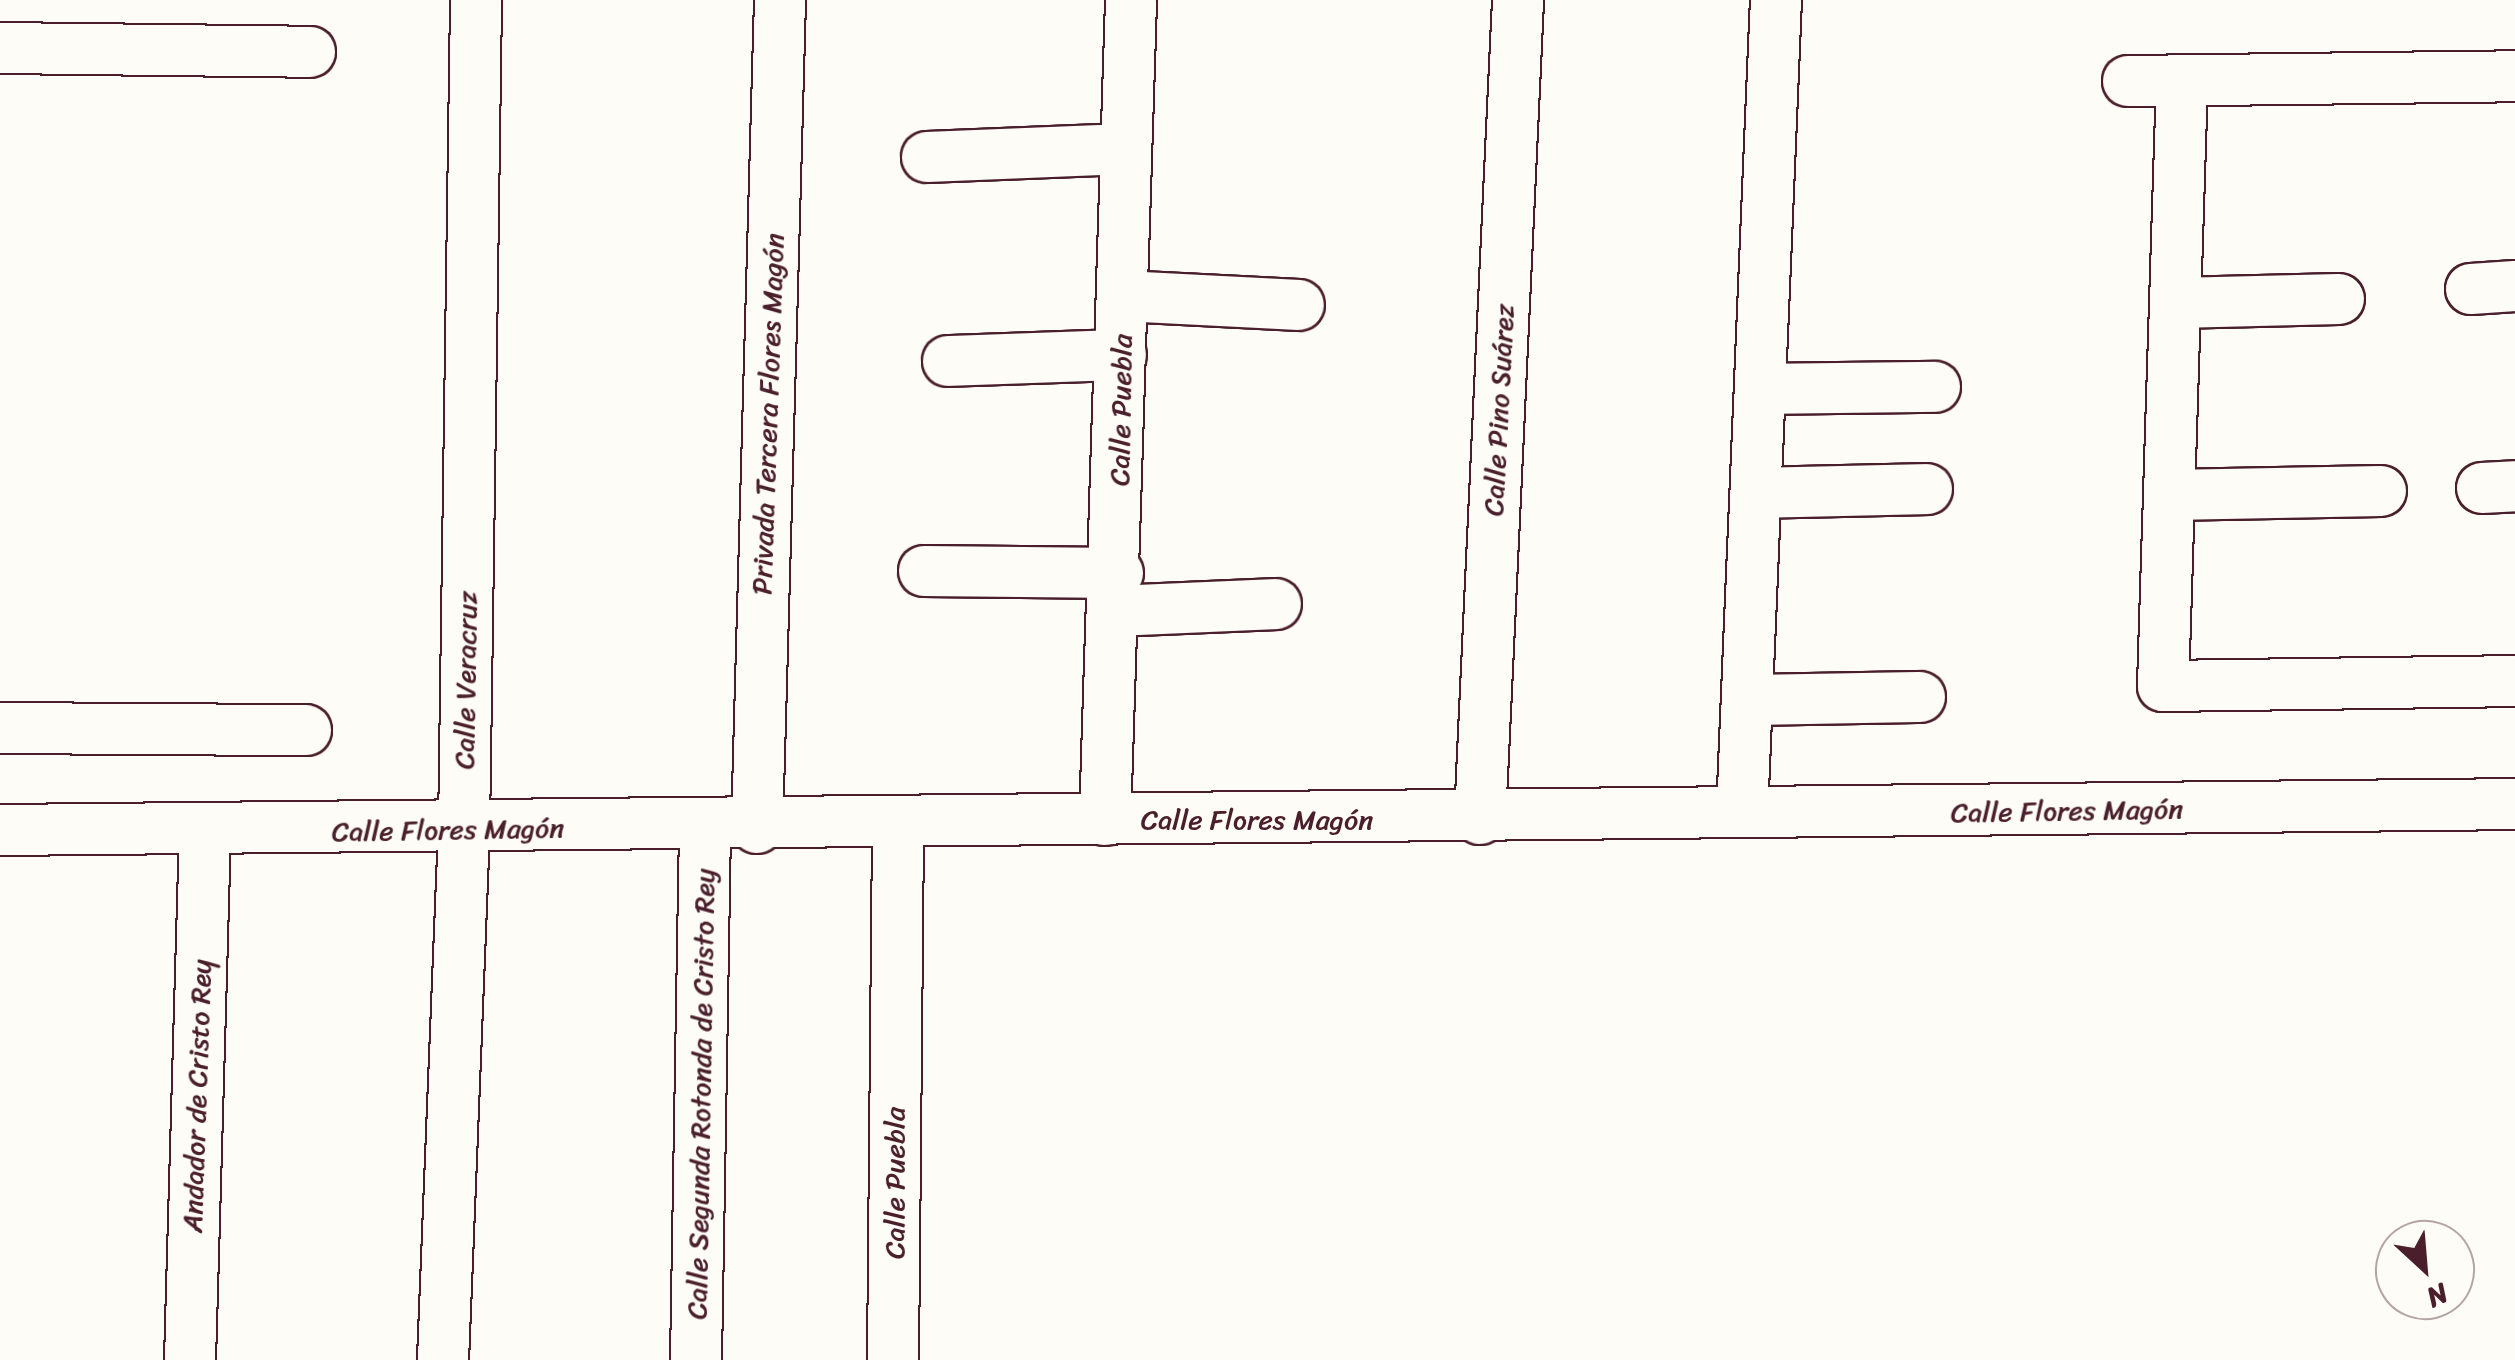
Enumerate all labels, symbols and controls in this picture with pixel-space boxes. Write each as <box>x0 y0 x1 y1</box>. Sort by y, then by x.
street label: Privada Tercera Flores Magón <box>745 233 791 595</box>
street label: Calle Pino Suárez <box>1477 301 1521 519</box>
street label: Calle Puebla <box>1103 333 1139 487</box>
street label: Calle Veracruz <box>448 591 484 769</box>
street label: Calle Flores Magón <box>1951 792 2183 830</box>
street label: Calle Flores Magón <box>1141 803 1373 837</box>
street label: Calle Flores Magón <box>332 811 564 849</box>
street label: Calle Segunda Rotonda de Cristo Rey <box>680 866 722 1322</box>
street label: Andador de Cristo Rey <box>175 958 219 1234</box>
street label: Calle Puebla <box>878 1107 912 1259</box>
north arrow <box>2375 1220 2475 1320</box>
text: N <box>2418 1269 2457 1322</box>

